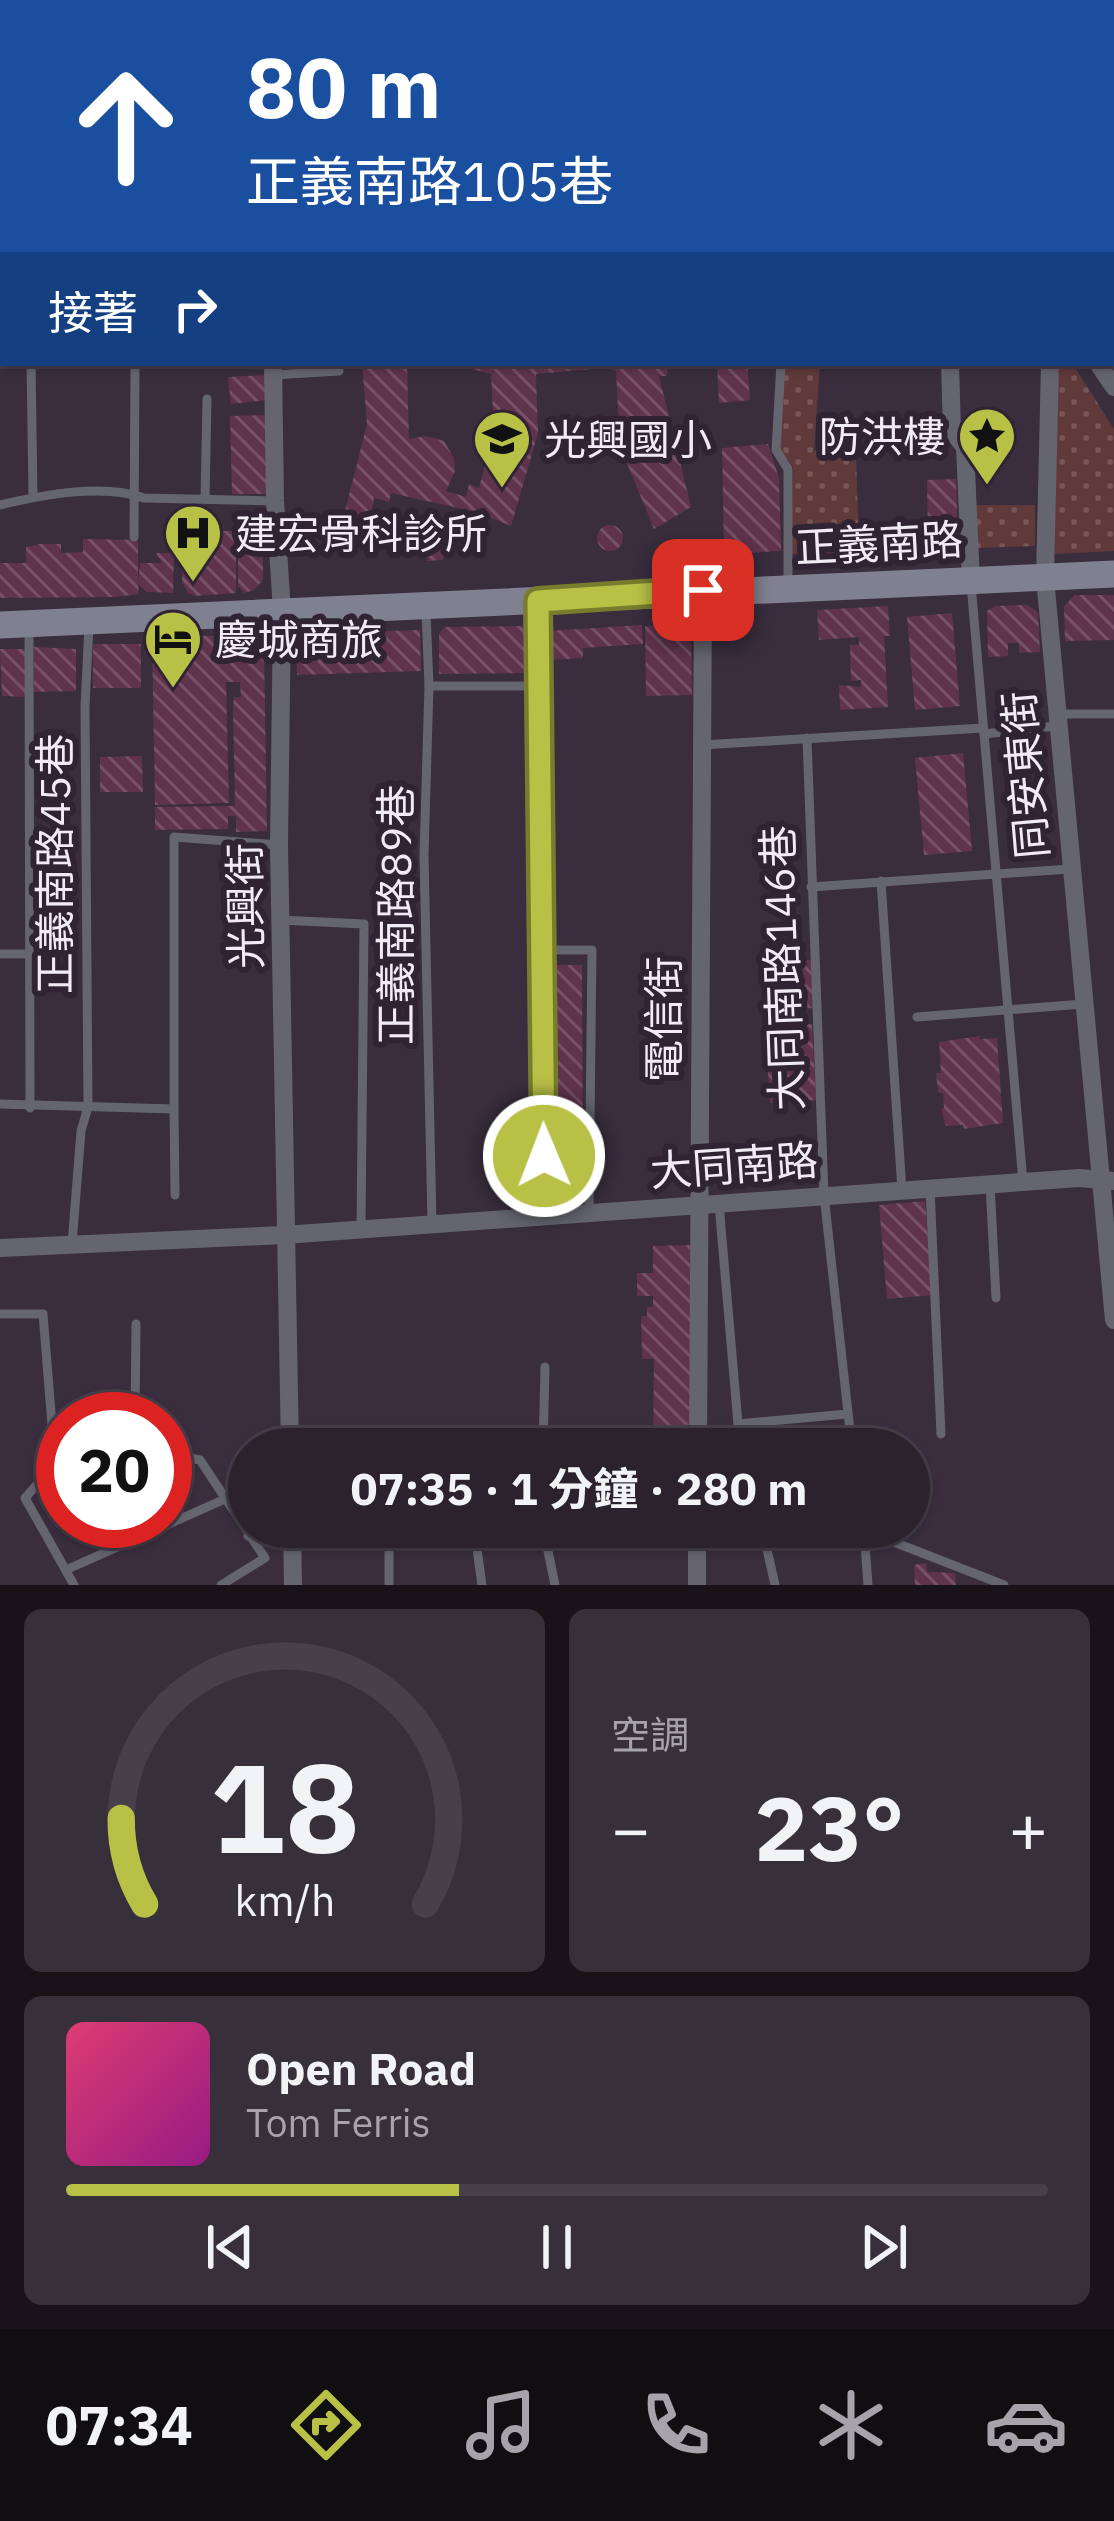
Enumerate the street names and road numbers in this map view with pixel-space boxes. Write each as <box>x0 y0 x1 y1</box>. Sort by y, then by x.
street label: 正義南路 <box>794 511 964 575</box>
street label: 同安東街 <box>990 689 1060 861</box>
street label: 正義南路45巷 <box>27 734 82 994</box>
street label: 正義南路89巷 <box>368 785 423 1045</box>
street label: 大同南路146巷 <box>750 824 814 1112</box>
street label: 光興街 <box>216 843 274 969</box>
street label: 電信街 <box>636 956 691 1082</box>
street label: 大同南路 <box>648 1132 820 1198</box>

